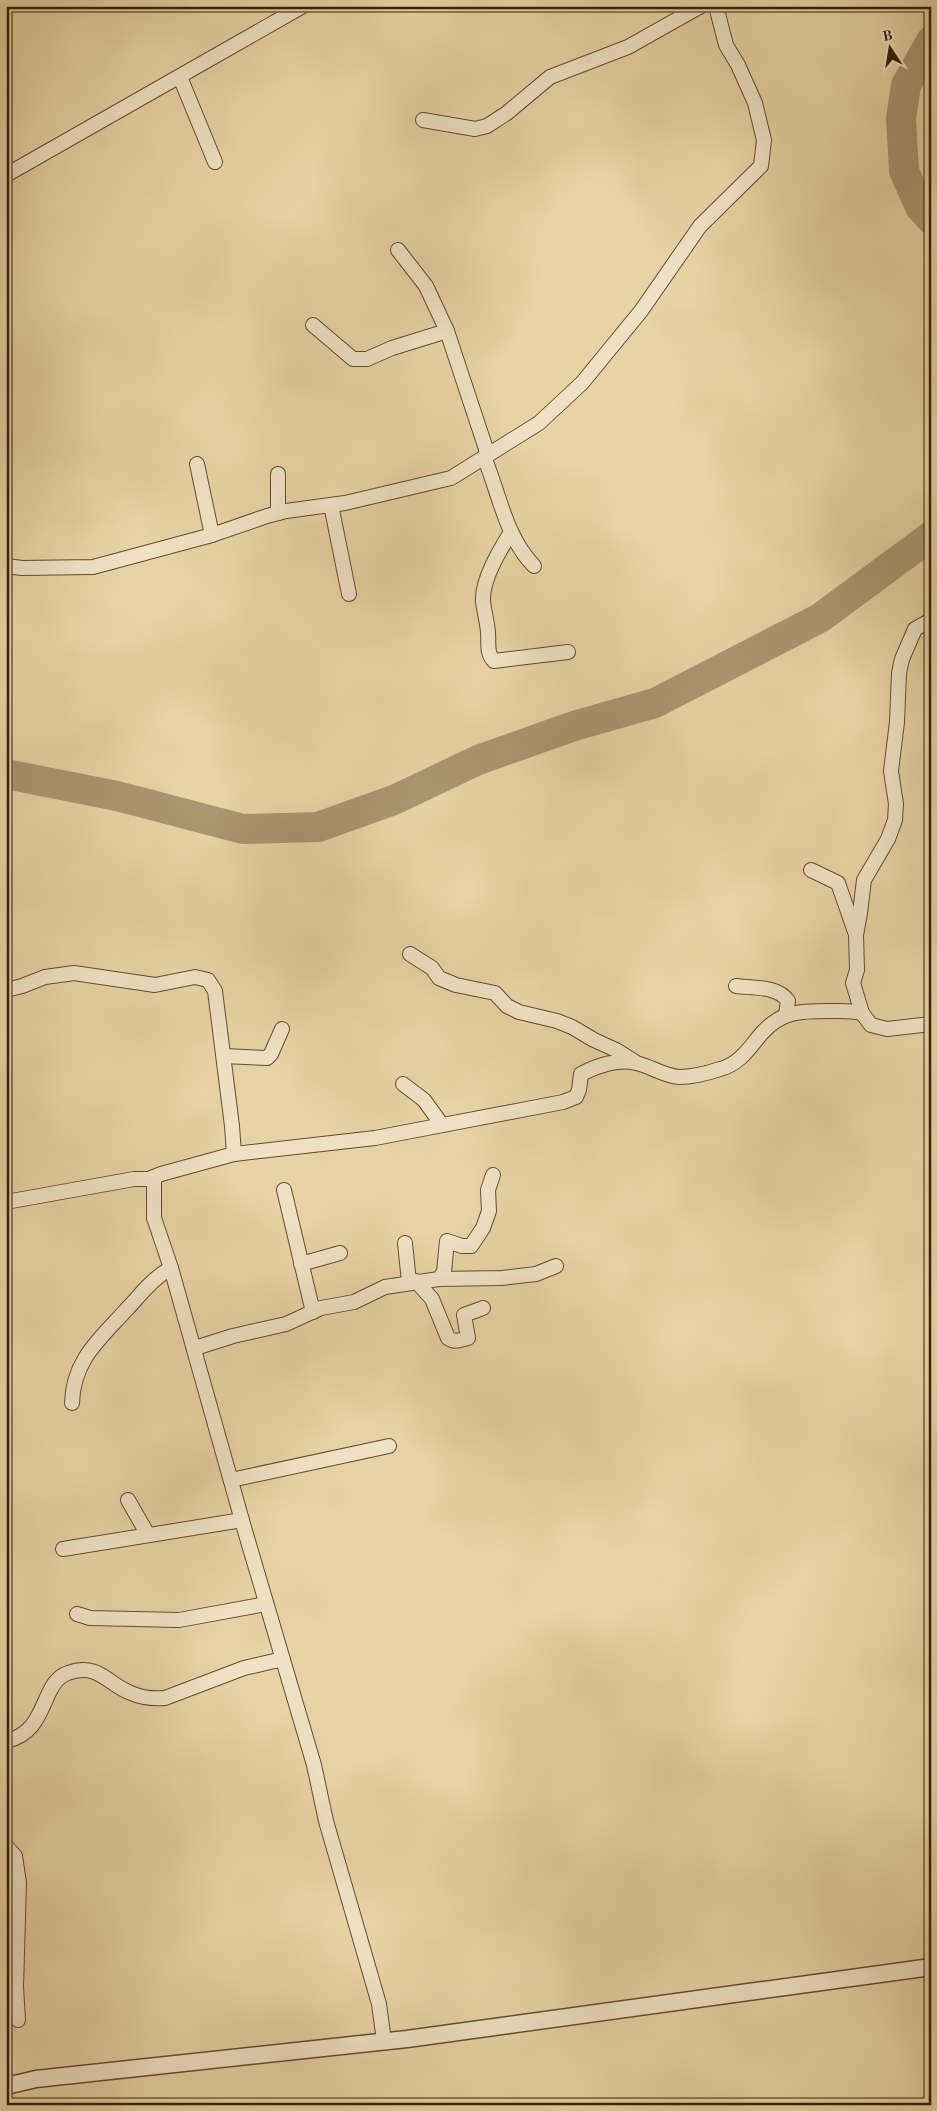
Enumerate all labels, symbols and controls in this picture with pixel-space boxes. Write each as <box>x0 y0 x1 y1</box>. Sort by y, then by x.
north arrow <box>864 22 914 72</box>
text: B <box>881 28 894 44</box>

